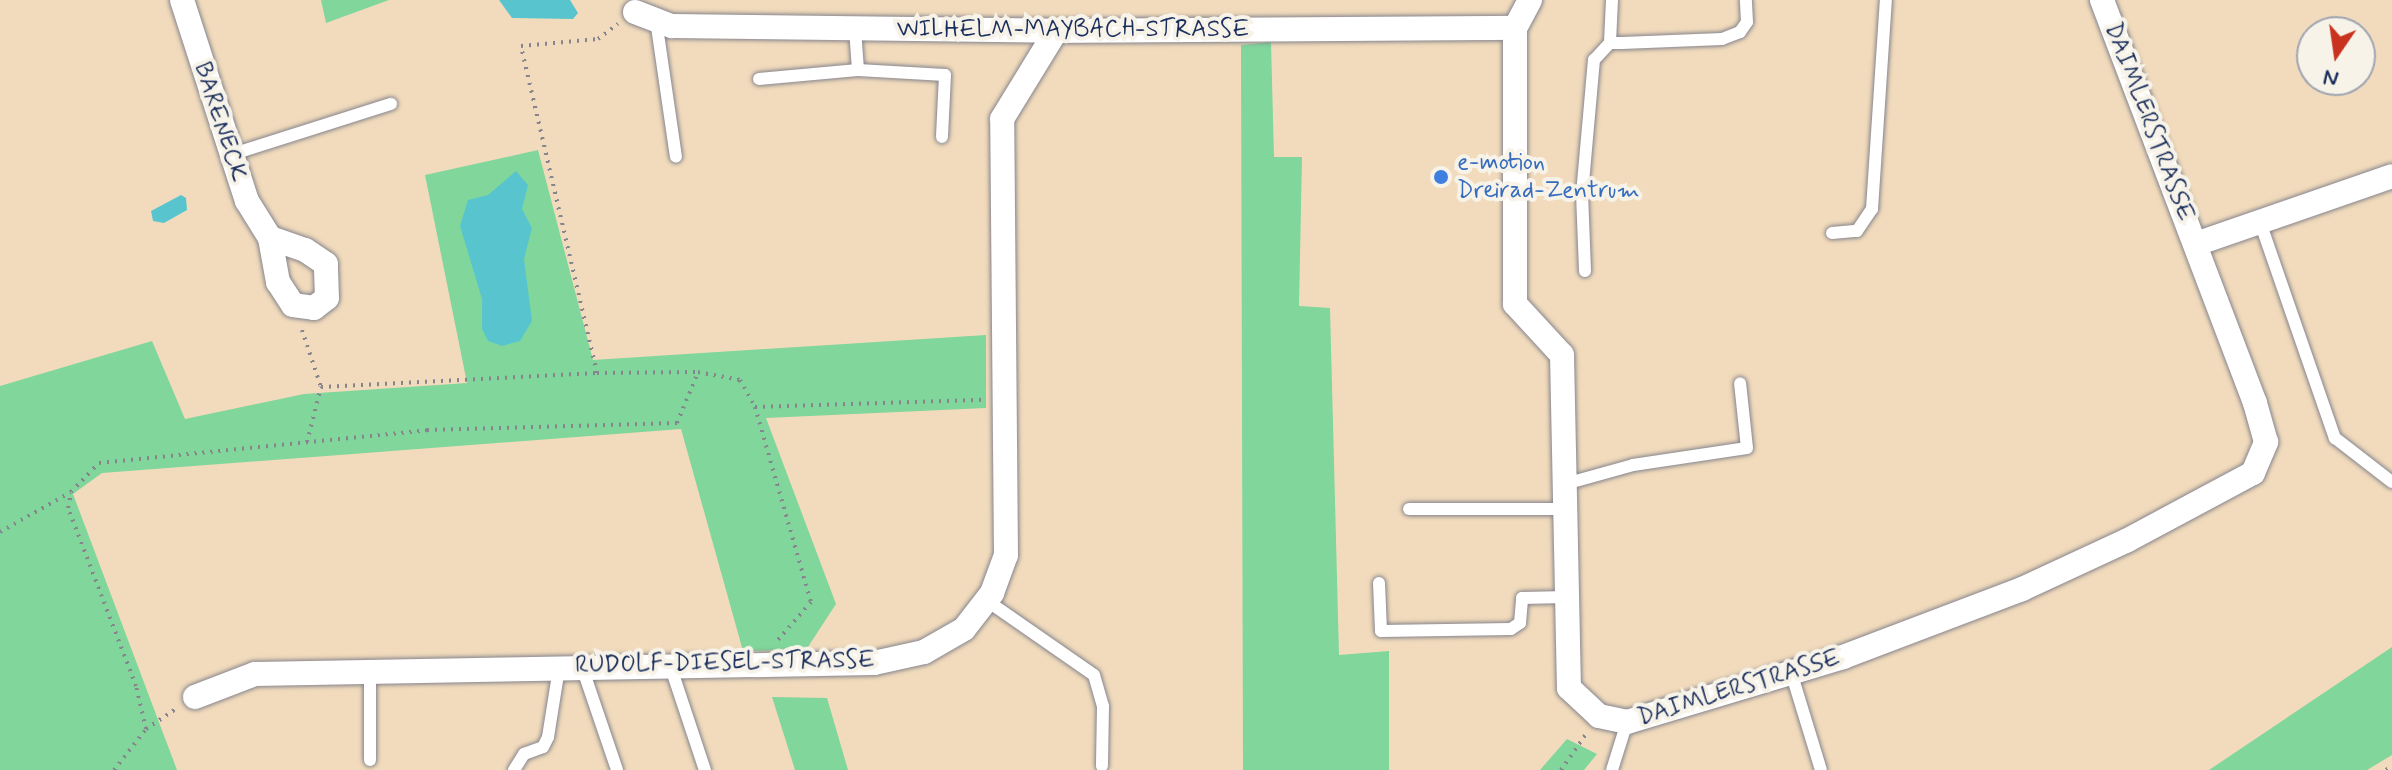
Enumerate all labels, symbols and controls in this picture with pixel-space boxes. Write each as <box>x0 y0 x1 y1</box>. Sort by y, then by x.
street label: WILHELM-MAYBACH-STRASSE <box>897 16 1249 44</box>
north arrow <box>2296 16 2376 96</box>
street label: DAIMLERSTRASSE <box>2098 19 2200 225</box>
street label: BARENECK <box>187 59 253 185</box>
text: N <box>2321 62 2341 93</box>
place label: e-motion Dreirad-Zentrum <box>1457 149 1640 205</box>
marker: e-motion Dreirad-Zentrum <box>1432 168 1450 186</box>
street label: DAIMLERSTRASSE <box>1634 643 1844 733</box>
street label: RUDOLF-DIESEL-STRASSE <box>575 646 875 680</box>

